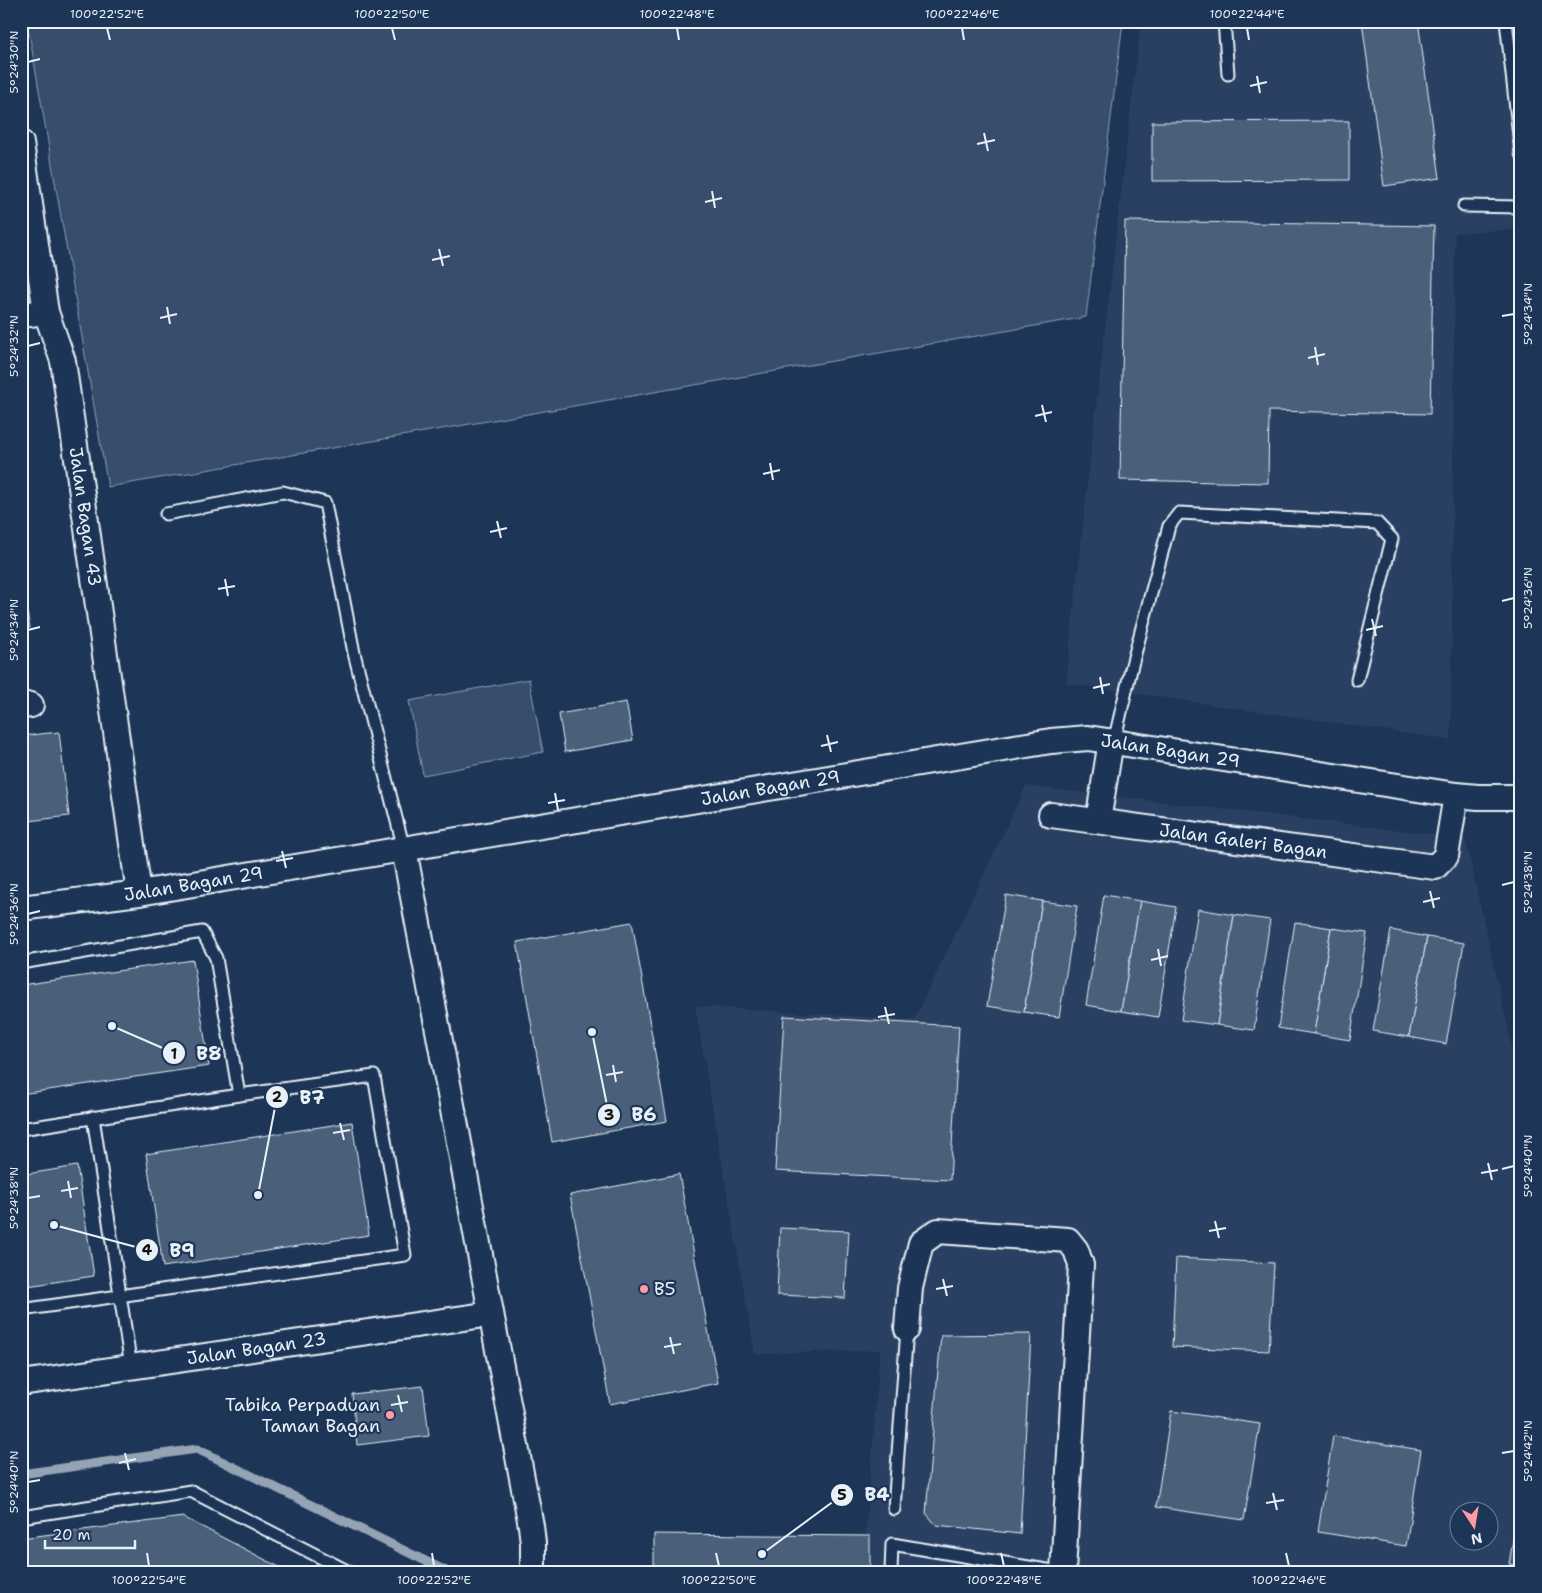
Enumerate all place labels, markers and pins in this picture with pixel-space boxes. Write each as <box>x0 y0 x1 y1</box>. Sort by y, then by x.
callout: B8 <box>161 1036 232 1070</box>
callout: B7 <box>265 1080 335 1114</box>
callout: B6 <box>596 1098 666 1132</box>
callout: B9 <box>134 1233 205 1267</box>
place label: B5 <box>654 1277 676 1301</box>
marker: B5 <box>638 1283 650 1295</box>
place label: Tabika Perpaduan Taman Bagan <box>225 1393 380 1438</box>
marker: Tabika Perpaduan Taman Bagan <box>384 1409 396 1421</box>
callout: B4 <box>830 1478 900 1512</box>

